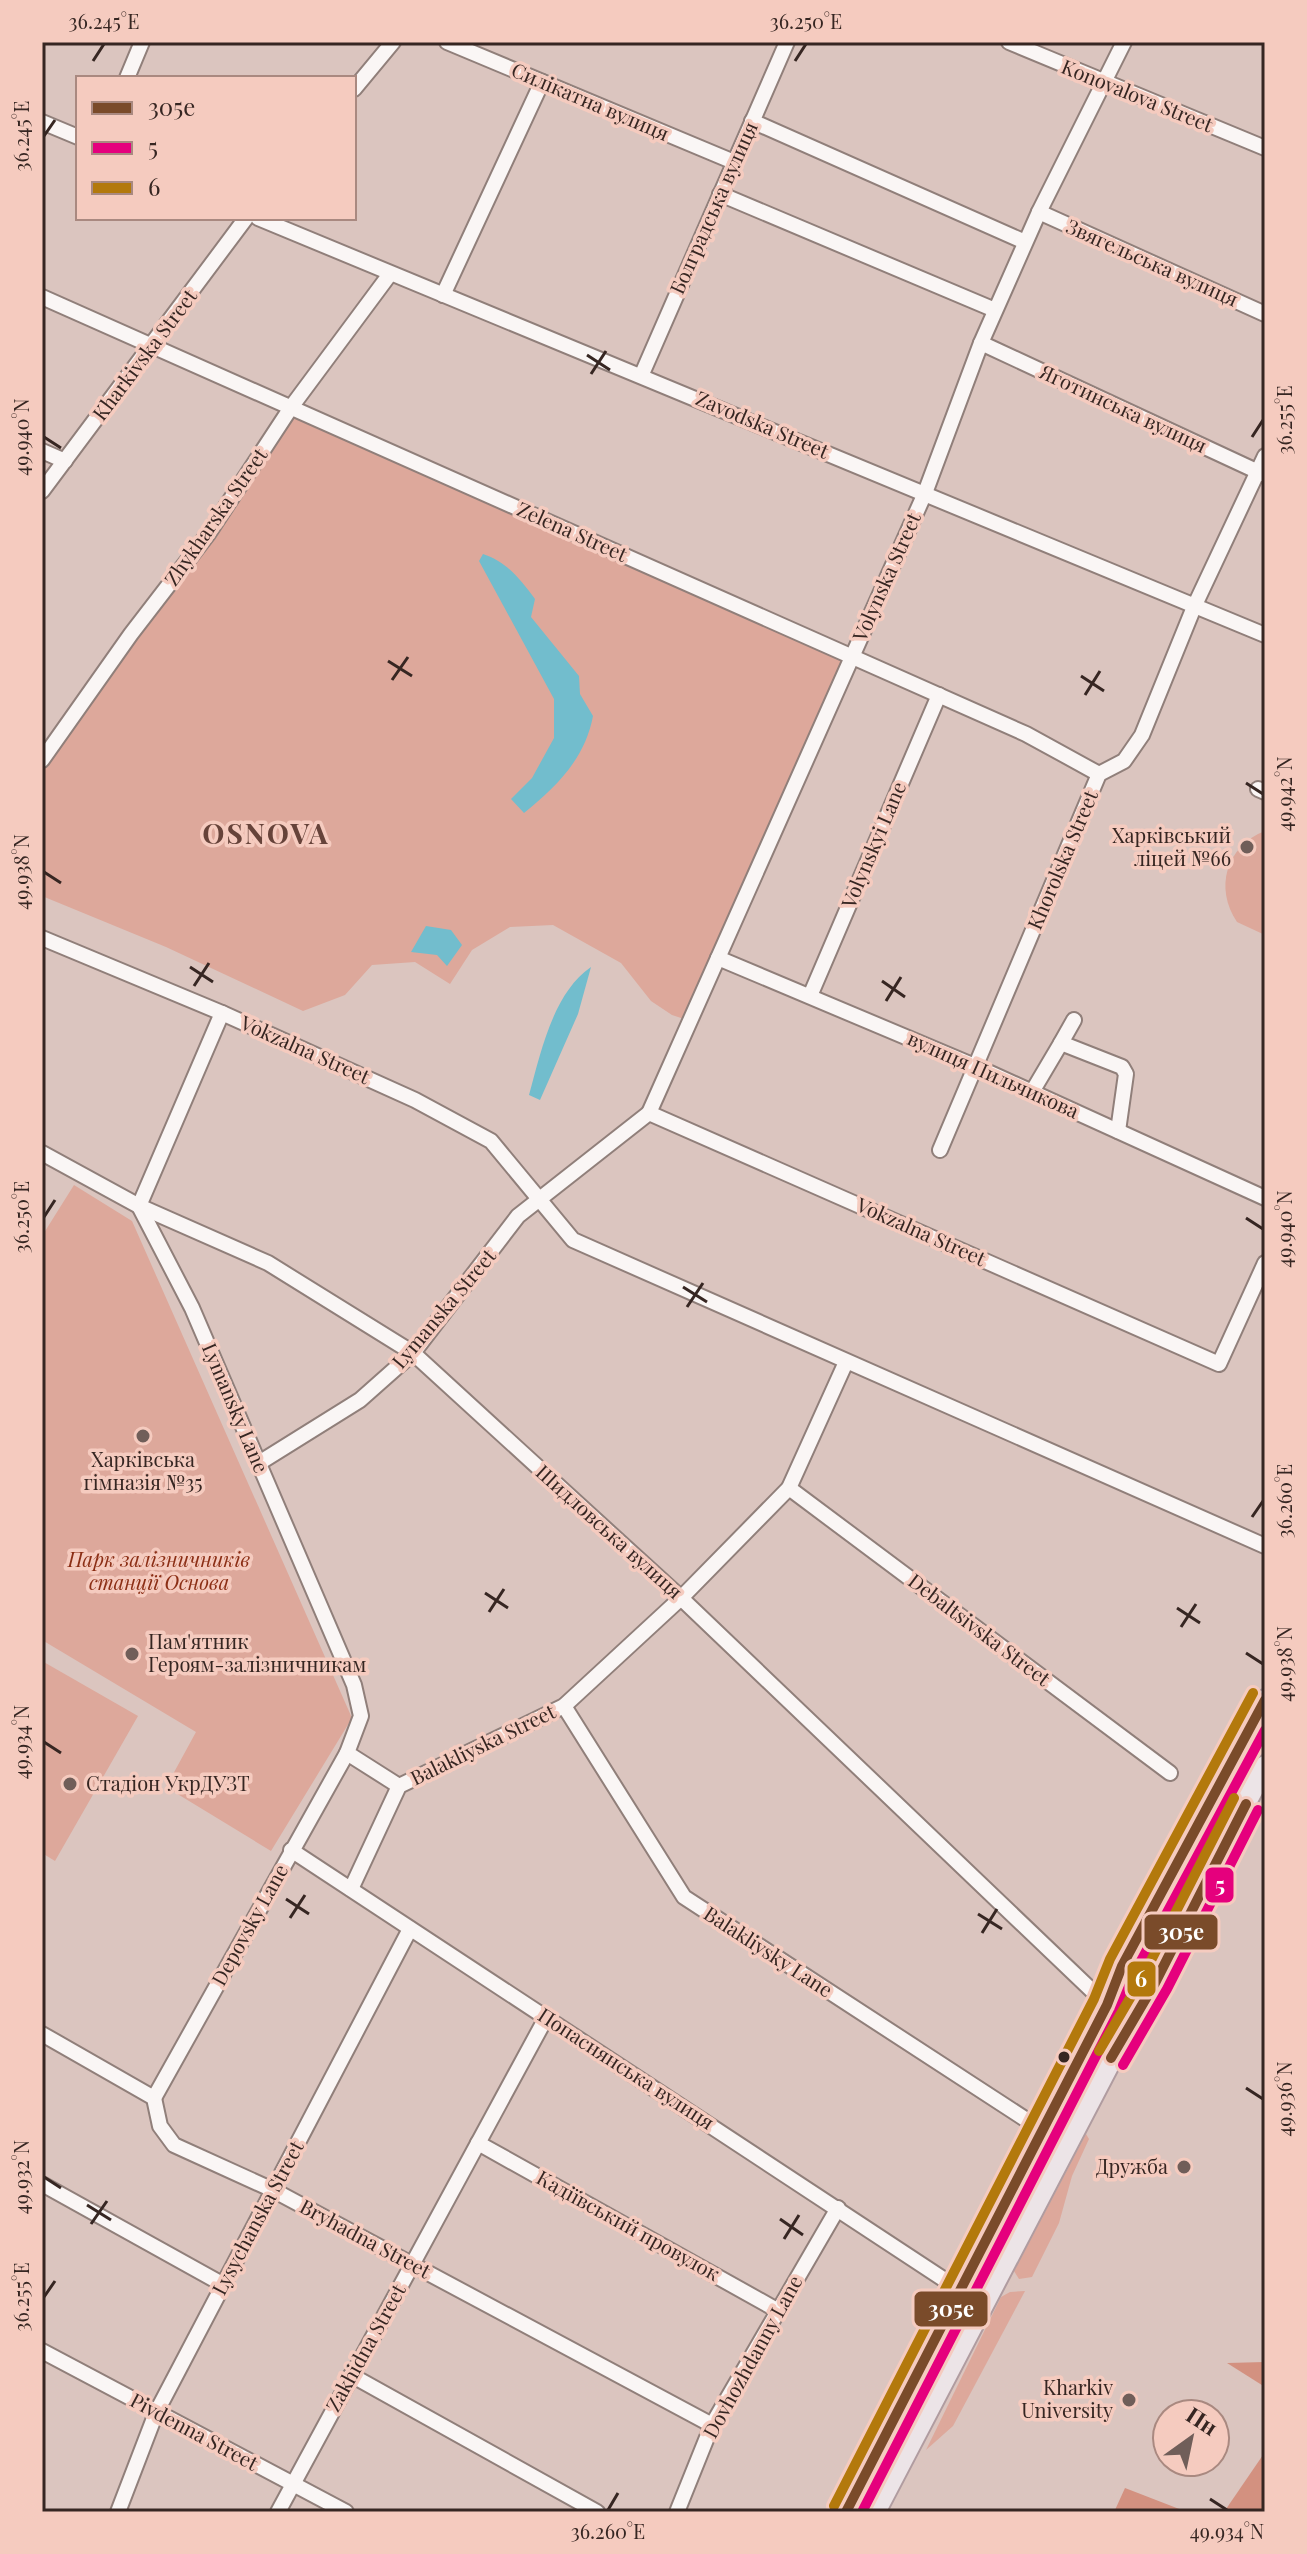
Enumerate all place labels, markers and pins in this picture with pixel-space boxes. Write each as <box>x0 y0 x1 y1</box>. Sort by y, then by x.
place label: Харківський ліцей №66 <box>1112 821 1231 871</box>
marker: Харківський ліцей №66 <box>1238 838 1256 856</box>
marker: Харківська гімназія №35 <box>134 1427 152 1445</box>
place label: Харківська гімназія №35 <box>83 1445 203 1495</box>
place label: Пам'ятник Героям-залізничникам <box>148 1627 367 1677</box>
marker: Пам'ятник Героям-залізничникам <box>123 1645 141 1663</box>
place label: Стадіон УкрДУЗТ <box>86 1769 250 1796</box>
marker: Стадіон УкрДУЗТ <box>61 1775 79 1793</box>
unlabelled marker <box>1056 2049 1072 2065</box>
place label: Дружба <box>1096 2152 1168 2179</box>
marker: Дружба <box>1175 2158 1193 2176</box>
place label: Kharkiv University <box>1021 2373 1113 2423</box>
marker: Kharkiv University <box>1120 2391 1138 2409</box>

